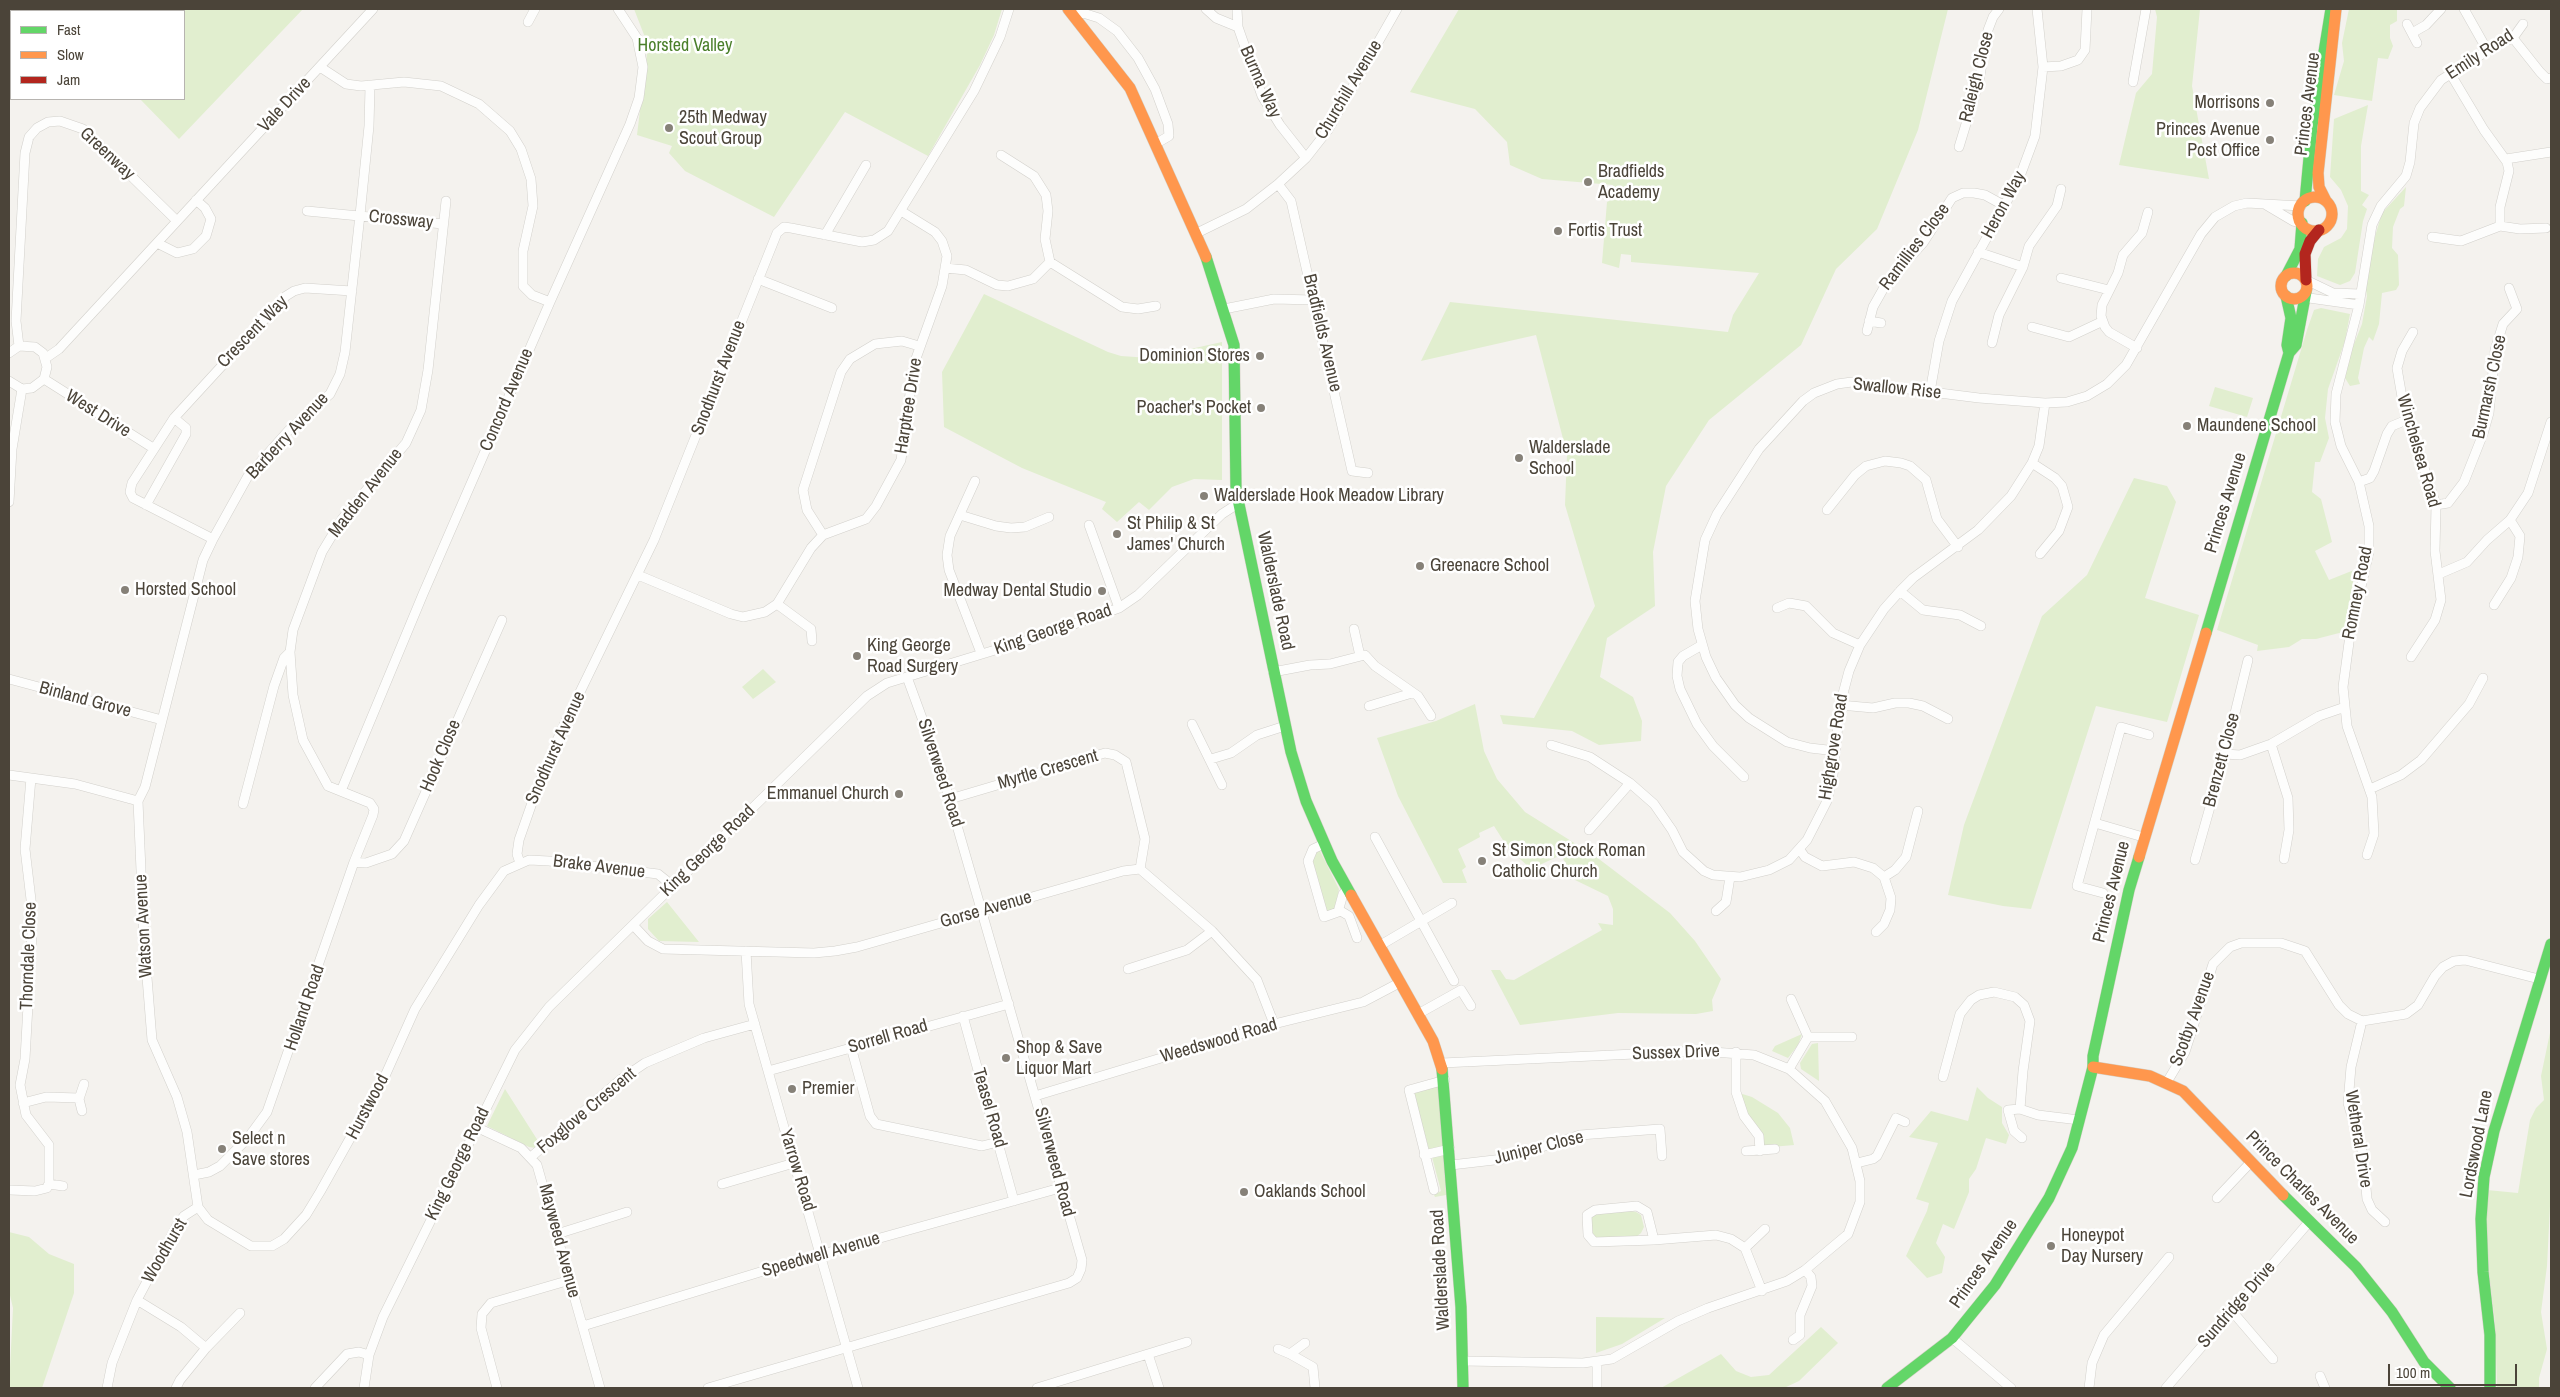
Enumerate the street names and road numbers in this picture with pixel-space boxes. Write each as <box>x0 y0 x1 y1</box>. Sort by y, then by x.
street label: Emily Road <box>2442 25 2518 85</box>
street label: Raleigh Close <box>1955 29 1999 125</box>
street label: Churchill Avenue <box>1311 36 1387 144</box>
street label: Burma Way <box>1235 43 1285 121</box>
street label: Princes Avenue <box>2291 51 2325 157</box>
street label: Vale Drive <box>254 73 316 137</box>
street label: Greenway <box>75 123 139 185</box>
street label: Heron Way <box>1977 168 2031 242</box>
street label: Ramillies Close <box>1875 199 1955 295</box>
street label: Crossway <box>368 206 434 234</box>
street label: Bradfields Avenue <box>1298 272 1346 394</box>
street label: Crescent Way <box>213 291 293 373</box>
street label: Snodhurst Avenue <box>687 318 751 438</box>
street label: Burmarsh Close <box>2468 333 2512 441</box>
street label: Concord Avenue <box>476 345 538 455</box>
street label: Harptree Drive <box>891 357 927 455</box>
street label: Swallow Rise <box>1852 374 1942 404</box>
street label: West Drive <box>61 386 135 442</box>
street label: Barberry Avenue <box>242 388 334 484</box>
street label: Winchelsea Road <box>2392 392 2444 510</box>
street label: Madden Avenue <box>324 444 408 542</box>
street label: Princes Avenue <box>2200 450 2252 556</box>
street label: Walderslade Road <box>1252 530 1298 652</box>
street label: Romney Road <box>2338 545 2378 641</box>
street label: King George Road <box>991 600 1115 660</box>
street label: Binland Grove <box>37 677 133 723</box>
street label: Snodhurst Avenue <box>521 688 591 808</box>
street label: Highgrove Road <box>1815 692 1853 802</box>
street label: Brenzett Close <box>2199 710 2245 810</box>
street label: Silverweed Road <box>912 716 968 830</box>
street label: Hook Close <box>416 717 466 795</box>
street label: Myrtle Crescent <box>995 745 1101 795</box>
street label: King George Road <box>656 800 760 902</box>
street label: Princes Avenue <box>2089 839 2135 945</box>
street label: Brake Avenue <box>552 851 646 883</box>
street label: Watson Avenue <box>131 874 157 978</box>
street label: Gorse Avenue <box>938 887 1034 933</box>
street label: Thorndale Close <box>16 902 42 1010</box>
street label: Holland Road <box>280 962 330 1054</box>
street label: Scotby Avenue <box>2166 969 2220 1069</box>
street label: Weedswood Road <box>1158 1014 1280 1068</box>
street label: Sorrell Road <box>846 1015 930 1059</box>
street label: Sussex Drive <box>1632 1041 1720 1065</box>
street label: Foxglove Crescent <box>533 1063 641 1159</box>
street label: Teasel Road <box>967 1066 1011 1150</box>
street label: Hurstwood <box>342 1071 394 1143</box>
street label: Lordswood Lane <box>2456 1088 2498 1200</box>
street label: Wetheral Drive <box>2340 1089 2376 1189</box>
street label: King George Road <box>421 1104 495 1224</box>
street label: Silverweed Road <box>1029 1105 1079 1219</box>
street label: Yarrow Road <box>774 1126 820 1214</box>
street label: Juniper Close <box>1492 1127 1586 1169</box>
street label: Prince Charles Avenue <box>2241 1127 2363 1249</box>
street label: Mayweed Avenue <box>533 1182 585 1300</box>
street label: Walderslade Road <box>1427 1209 1455 1331</box>
street label: Woodhurst <box>138 1215 192 1287</box>
street label: Princes Avenue <box>1945 1215 2023 1313</box>
street label: Speedwell Avenue <box>759 1228 883 1282</box>
street label: Sundridge Drive <box>2194 1257 2280 1353</box>

